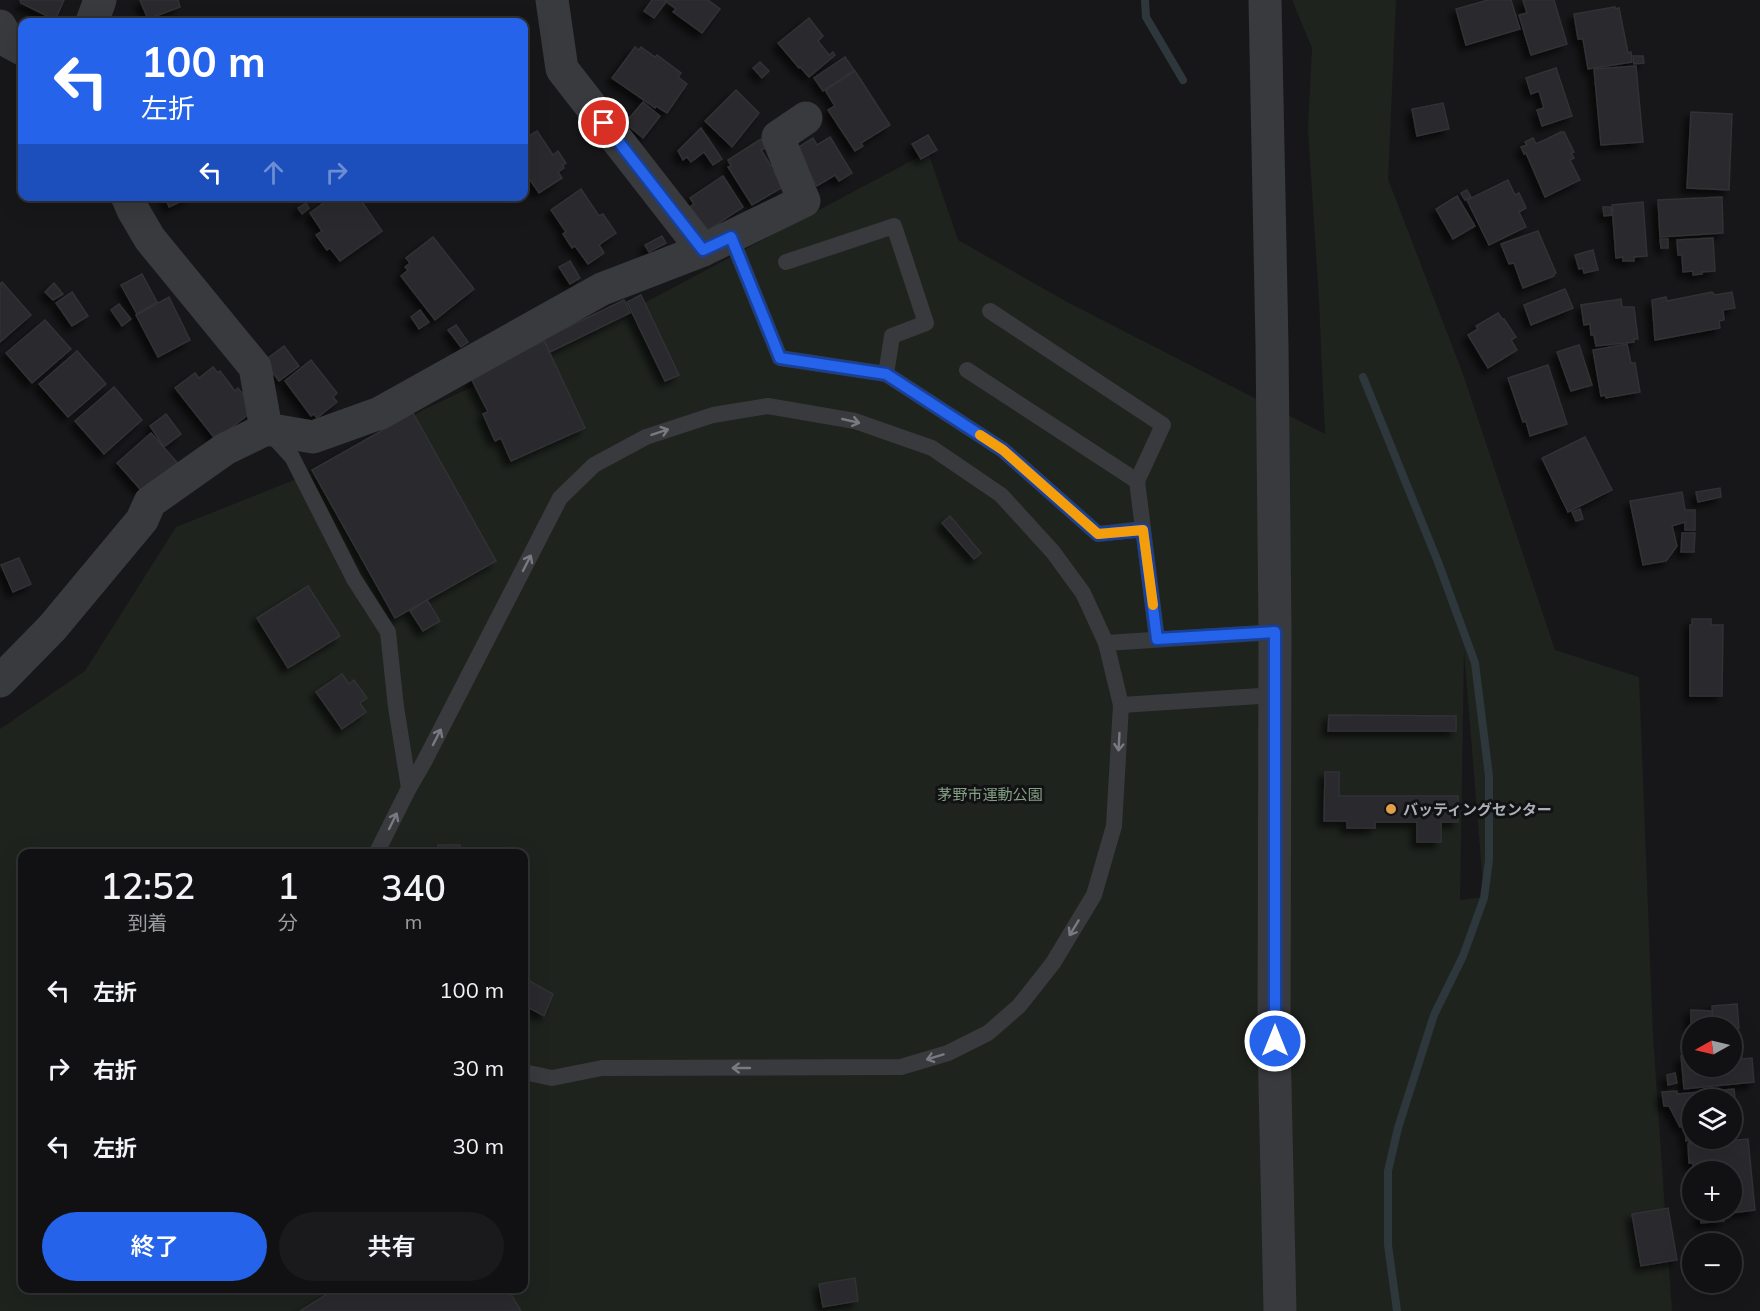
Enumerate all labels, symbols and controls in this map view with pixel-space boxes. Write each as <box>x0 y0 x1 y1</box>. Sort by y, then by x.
text: 100 m <box>141 35 266 88</box>
icon: left <box>42 42 120 120</box>
text: 左折 <box>141 91 195 125</box>
pin <box>578 97 629 148</box>
icon: arrive <box>587 106 620 139</box>
icon: left <box>194 156 227 189</box>
icon: ahead <box>257 156 290 189</box>
icon: right <box>320 156 353 189</box>
one-way arrow <box>841 415 860 427</box>
one-way arrow <box>650 426 669 437</box>
one-way arrow <box>522 555 533 573</box>
one-way arrow <box>432 728 443 746</box>
one-way arrow <box>1114 731 1125 751</box>
park label: 茅野市運動公園 <box>937 785 1043 804</box>
place label: バッティングセンター <box>1403 800 1552 819</box>
marker: バッティングセンター <box>1384 802 1398 816</box>
one-way arrow <box>387 812 399 830</box>
text: 12:52 <box>100 863 195 908</box>
text: 1 <box>277 863 299 908</box>
text: 340 <box>381 865 446 910</box>
text: m <box>405 909 422 934</box>
text: 到着 <box>128 910 168 935</box>
text: 分 <box>278 910 298 935</box>
one-way arrow <box>1067 919 1079 936</box>
icon: left <box>42 974 75 1007</box>
text: 100 m <box>439 976 504 1004</box>
text: 左折 <box>93 978 137 1006</box>
position arrow <box>1243 1009 1307 1073</box>
north arrow <box>1682 1017 1742 1077</box>
map controls <box>1682 1017 1742 1293</box>
icon: right <box>42 1052 75 1085</box>
one-way arrow <box>926 1052 945 1063</box>
text: 30 m <box>453 1054 504 1082</box>
text: 右折 <box>93 1056 137 1084</box>
one-way arrow <box>732 1062 752 1074</box>
button: layers <box>1682 1089 1742 1149</box>
icon: left <box>42 1130 75 1163</box>
text: 30 m <box>453 1132 504 1160</box>
text: 左折 <box>93 1134 137 1162</box>
button: + <box>1682 1161 1742 1221</box>
button: 終了 <box>42 1212 267 1281</box>
button: 共有 <box>279 1212 504 1281</box>
button: − <box>1682 1233 1742 1293</box>

